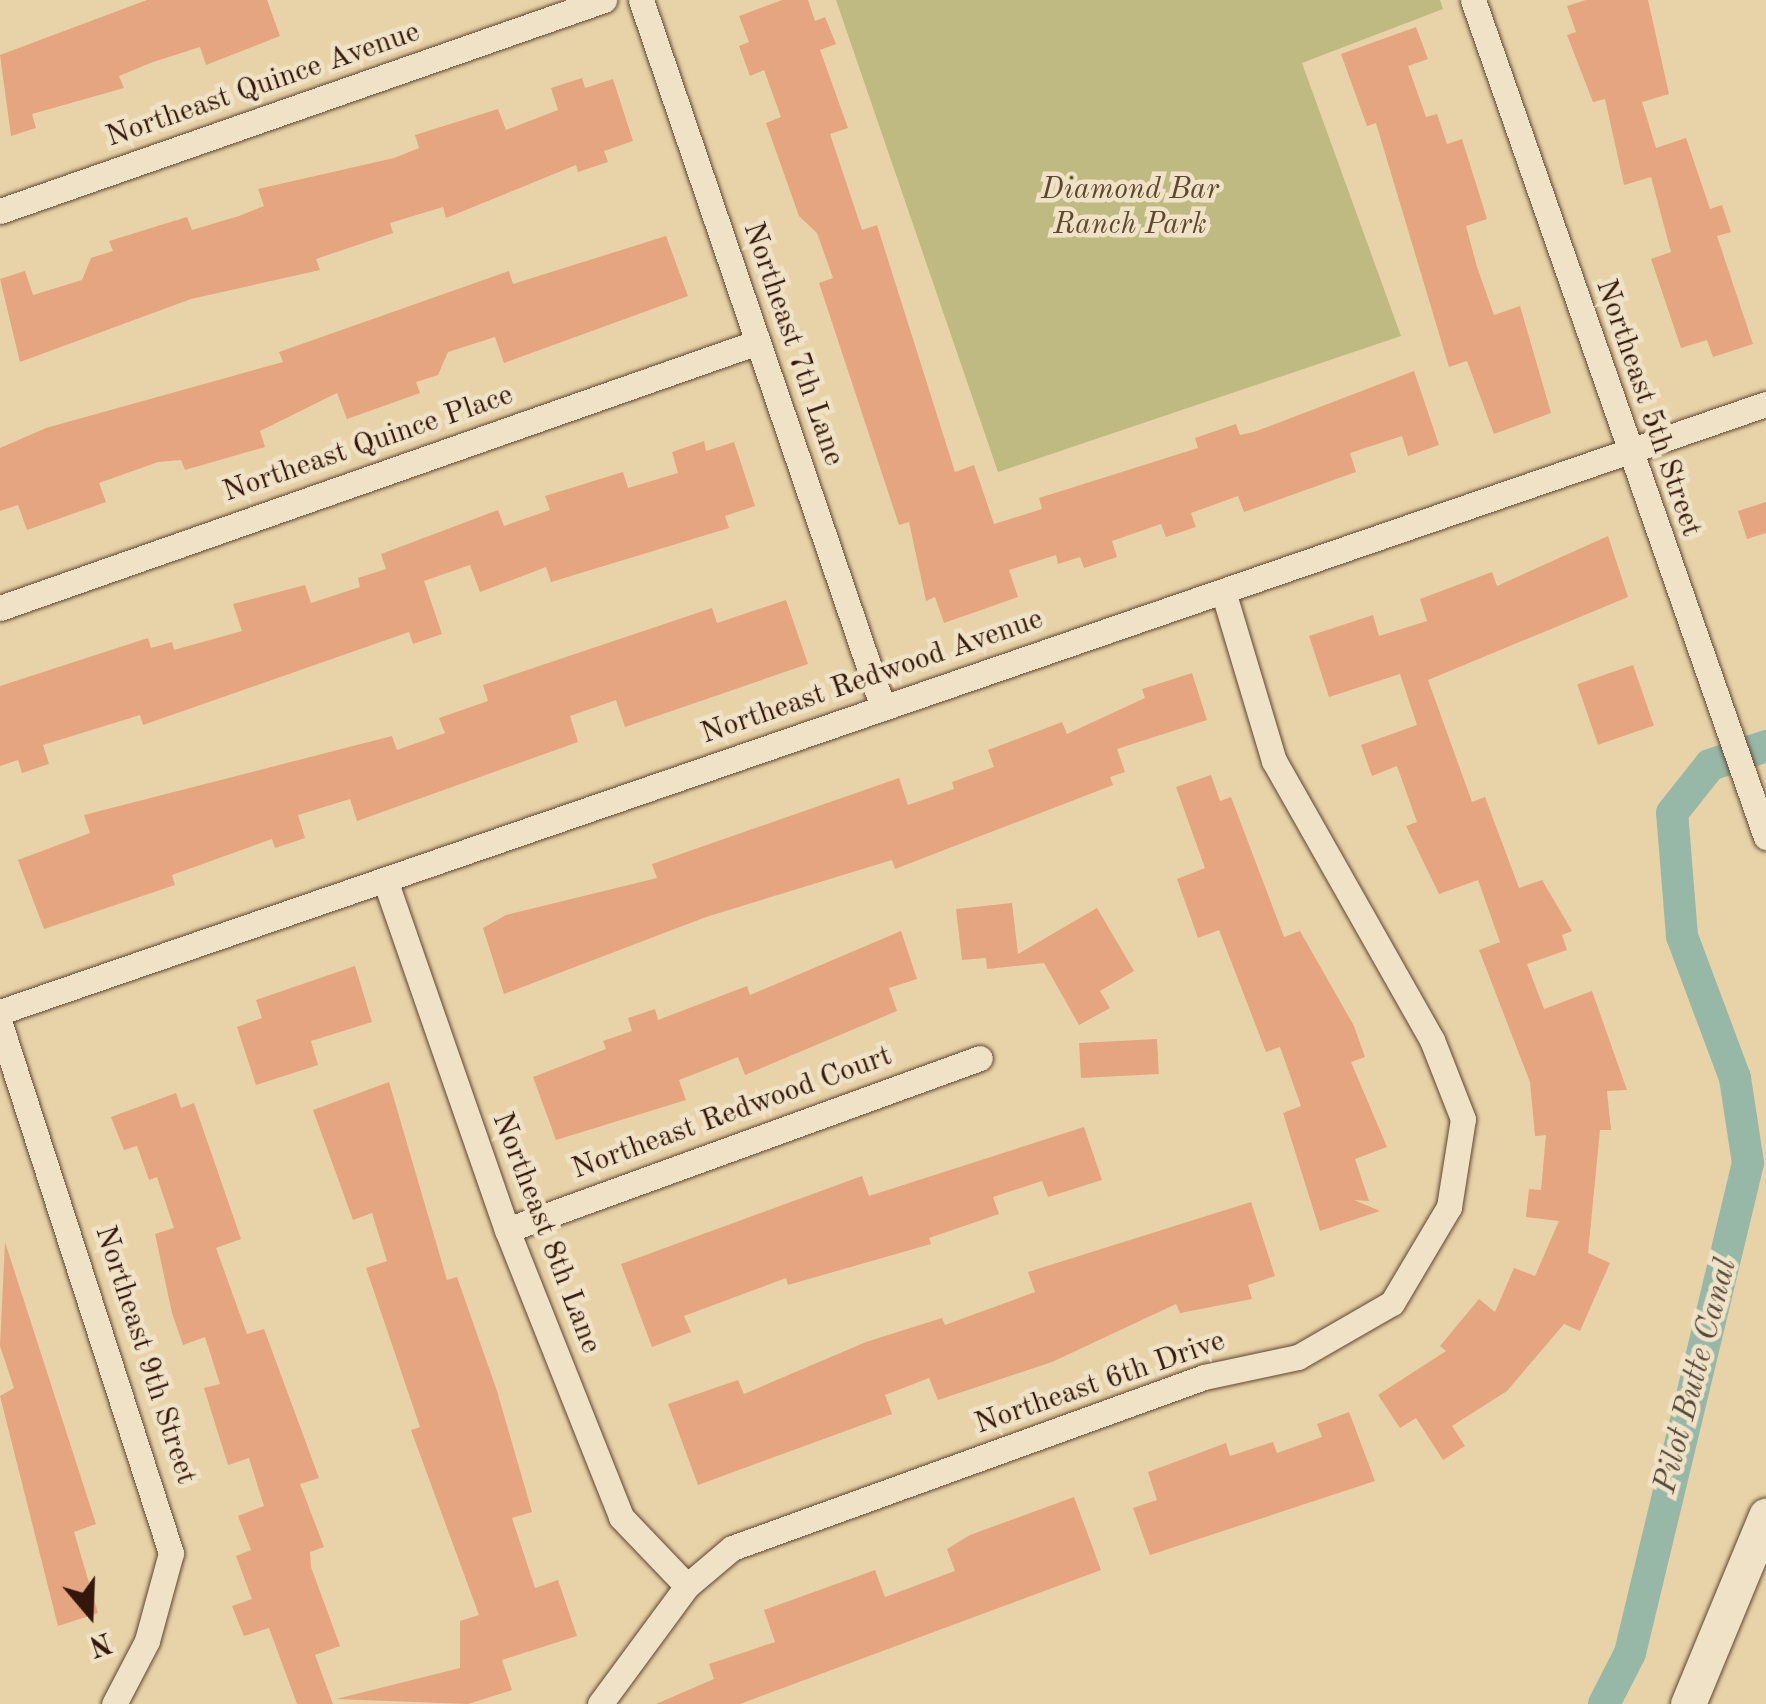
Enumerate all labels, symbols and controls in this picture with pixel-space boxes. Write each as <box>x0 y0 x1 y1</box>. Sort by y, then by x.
street label: Northeast Quince Avenue <box>101 14 425 156</box>
park label: Diamond Bar Ranch Park <box>1041 172 1219 242</box>
street label: Northeast 7th Lane <box>734 218 852 470</box>
street label: Northeast 5th Street <box>1587 275 1709 541</box>
street label: Northeast Quince Place <box>218 377 518 511</box>
street label: Northeast Redwood Avenue <box>696 601 1048 753</box>
street label: Northeast Redwood Court <box>567 1038 897 1188</box>
street label: Northeast 8th Lane <box>483 1107 609 1359</box>
street label: Northeast 9th Street <box>86 1221 204 1489</box>
water label: Pilot Butte Canal <box>1647 1255 1747 1497</box>
street label: Northeast 6th Drive <box>970 1323 1230 1443</box>
north arrow <box>40 1564 140 1664</box>
text: N <box>85 1626 114 1659</box>

